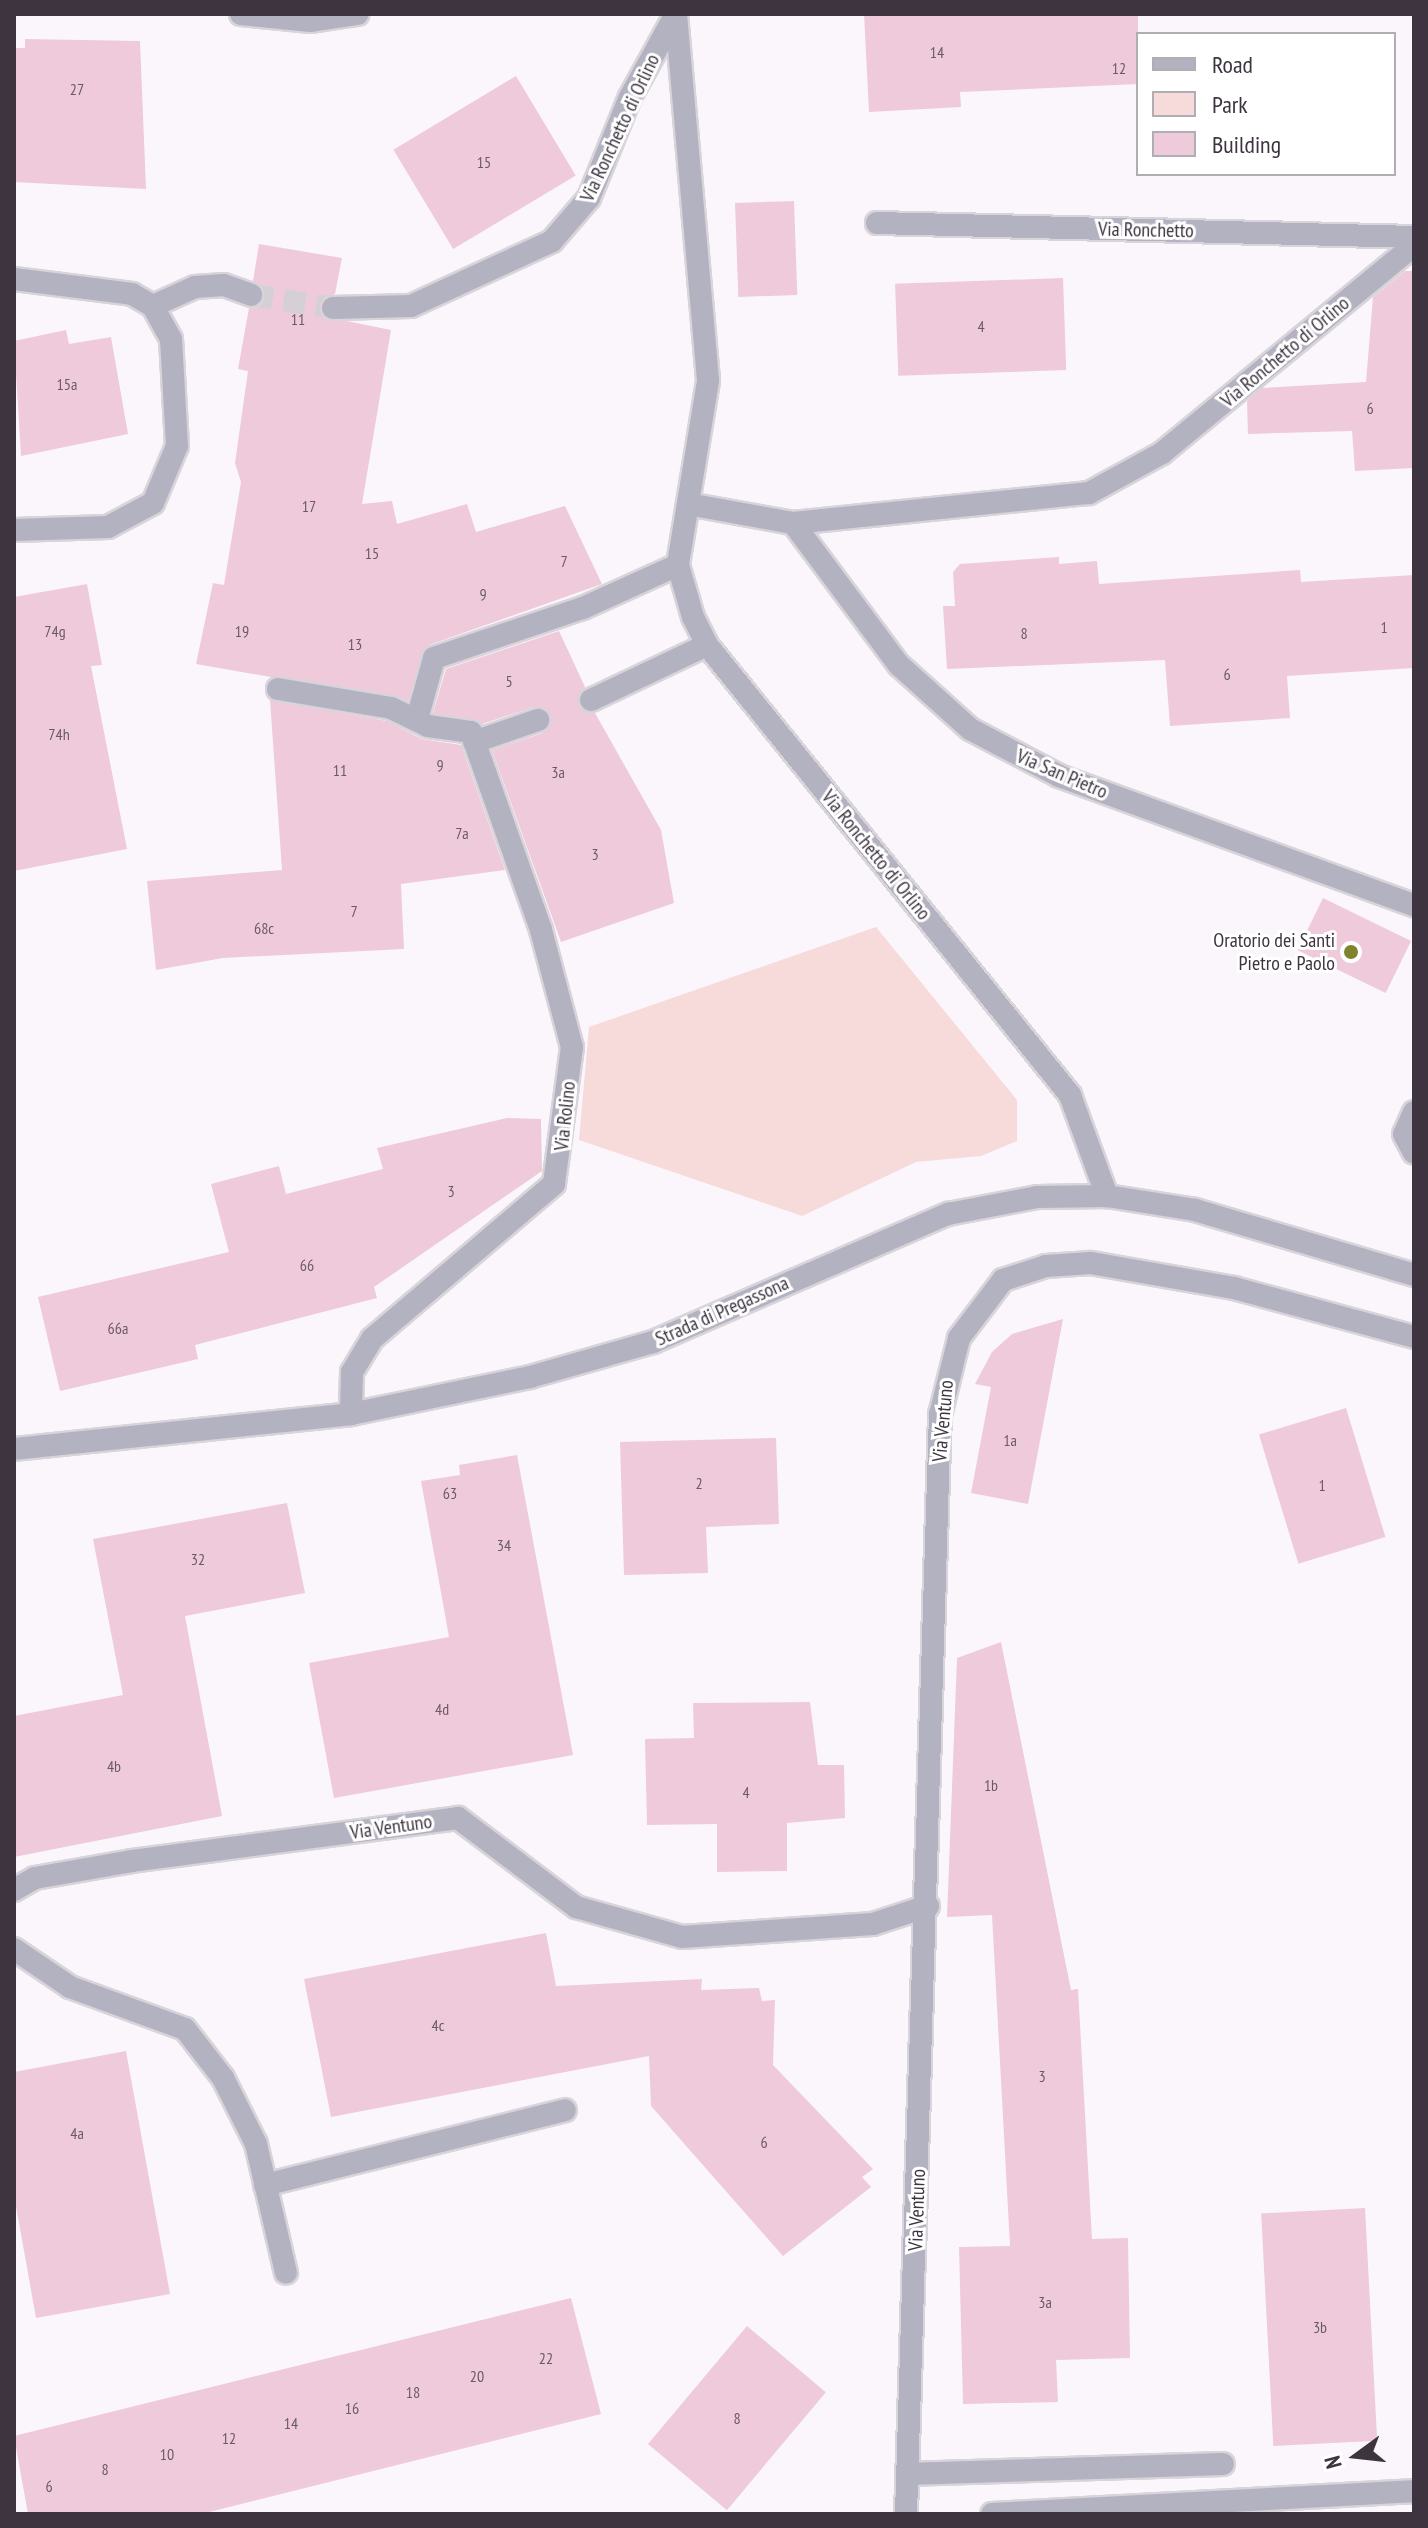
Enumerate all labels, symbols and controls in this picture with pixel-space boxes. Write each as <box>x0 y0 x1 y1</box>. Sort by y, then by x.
legend <box>1136 32 1396 176</box>
house number: 14 <box>930 42 944 62</box>
text: Road <box>1212 49 1253 80</box>
street label: Via Ronchetto di Orlino <box>575 50 665 206</box>
house number: 12 <box>1112 58 1126 78</box>
house number: 27 <box>70 79 84 99</box>
text: Park <box>1212 89 1248 120</box>
text: Building <box>1212 129 1281 160</box>
house number: 15 <box>477 152 491 172</box>
street label: Via Ronchetto <box>1098 217 1194 243</box>
street label: Via Ronchetto di Orlino <box>1216 291 1354 413</box>
house number: 11 <box>291 309 305 329</box>
house number: 4 <box>977 316 985 336</box>
house number: 15a <box>57 374 77 394</box>
house number: 6 <box>1366 398 1374 418</box>
house number: 17 <box>302 496 316 516</box>
house number: 15 <box>365 543 379 563</box>
house number: 7 <box>560 551 568 571</box>
house number: 9 <box>479 584 487 604</box>
house number: 1 <box>1380 617 1388 637</box>
house number: 74g <box>44 621 66 641</box>
house number: 19 <box>235 621 249 641</box>
house number: 8 <box>1020 623 1028 643</box>
house number: 13 <box>348 634 362 654</box>
house number: 6 <box>1223 664 1231 684</box>
house number: 5 <box>505 671 513 691</box>
house number: 74h <box>48 724 70 744</box>
street label: Via San Pietro <box>1013 744 1111 804</box>
house number: 9 <box>436 755 444 775</box>
house number: 11 <box>333 760 347 780</box>
house number: 3a <box>551 762 565 782</box>
street label: Via Ronchetto di Orlino <box>816 785 936 925</box>
house number: 7a <box>455 823 469 843</box>
house number: 3 <box>591 844 599 864</box>
house number: 7 <box>350 901 358 921</box>
house number: 68c <box>254 918 274 938</box>
place label: Oratorio dei Santi Pietro e Paolo <box>1213 928 1335 975</box>
marker: Oratorio dei Santi Pietro e Paolo <box>1342 943 1360 961</box>
street label: Via Rolino <box>549 1080 581 1152</box>
house number: 3 <box>447 1181 455 1201</box>
house number: 66 <box>300 1255 314 1275</box>
street label: Strada di Pregassona <box>652 1271 792 1351</box>
house number: 66a <box>108 1318 128 1338</box>
street label: Via Ventuno <box>927 1379 959 1463</box>
house number: 1a <box>1003 1430 1017 1450</box>
house number: 2 <box>695 1473 703 1493</box>
house number: 1 <box>1318 1475 1326 1495</box>
house number: 63 <box>443 1483 457 1503</box>
house number: 34 <box>497 1535 511 1555</box>
house number: 32 <box>191 1549 205 1569</box>
house number: 4d <box>435 1699 449 1719</box>
house number: 4b <box>107 1756 121 1776</box>
house number: 1b <box>984 1775 998 1795</box>
house number: 4 <box>742 1782 750 1802</box>
street label: Via Ventuno <box>348 1809 434 1845</box>
house number: 4c <box>432 2015 444 2035</box>
house number: 3 <box>1038 2066 1046 2086</box>
house number: 4a <box>70 2123 84 2143</box>
house number: 6 <box>760 2132 768 2152</box>
street label: Via Ventuno <box>904 2168 930 2252</box>
house number: 3a <box>1038 2292 1052 2312</box>
house number: 3b <box>1313 2317 1327 2337</box>
house number: 22 <box>539 2348 553 2368</box>
house number: 20 <box>470 2366 484 2386</box>
house number: 18 <box>406 2382 420 2402</box>
house number: 16 <box>345 2398 359 2418</box>
house number: 8 <box>733 2408 741 2428</box>
house number: 14 <box>284 2413 298 2433</box>
north arrow <box>1316 2416 1396 2496</box>
house number: 12 <box>222 2428 236 2448</box>
house number: 10 <box>160 2444 174 2464</box>
text: N <box>1318 2453 1348 2472</box>
house number: 8 <box>101 2459 109 2479</box>
house number: 6 <box>45 2476 53 2496</box>

